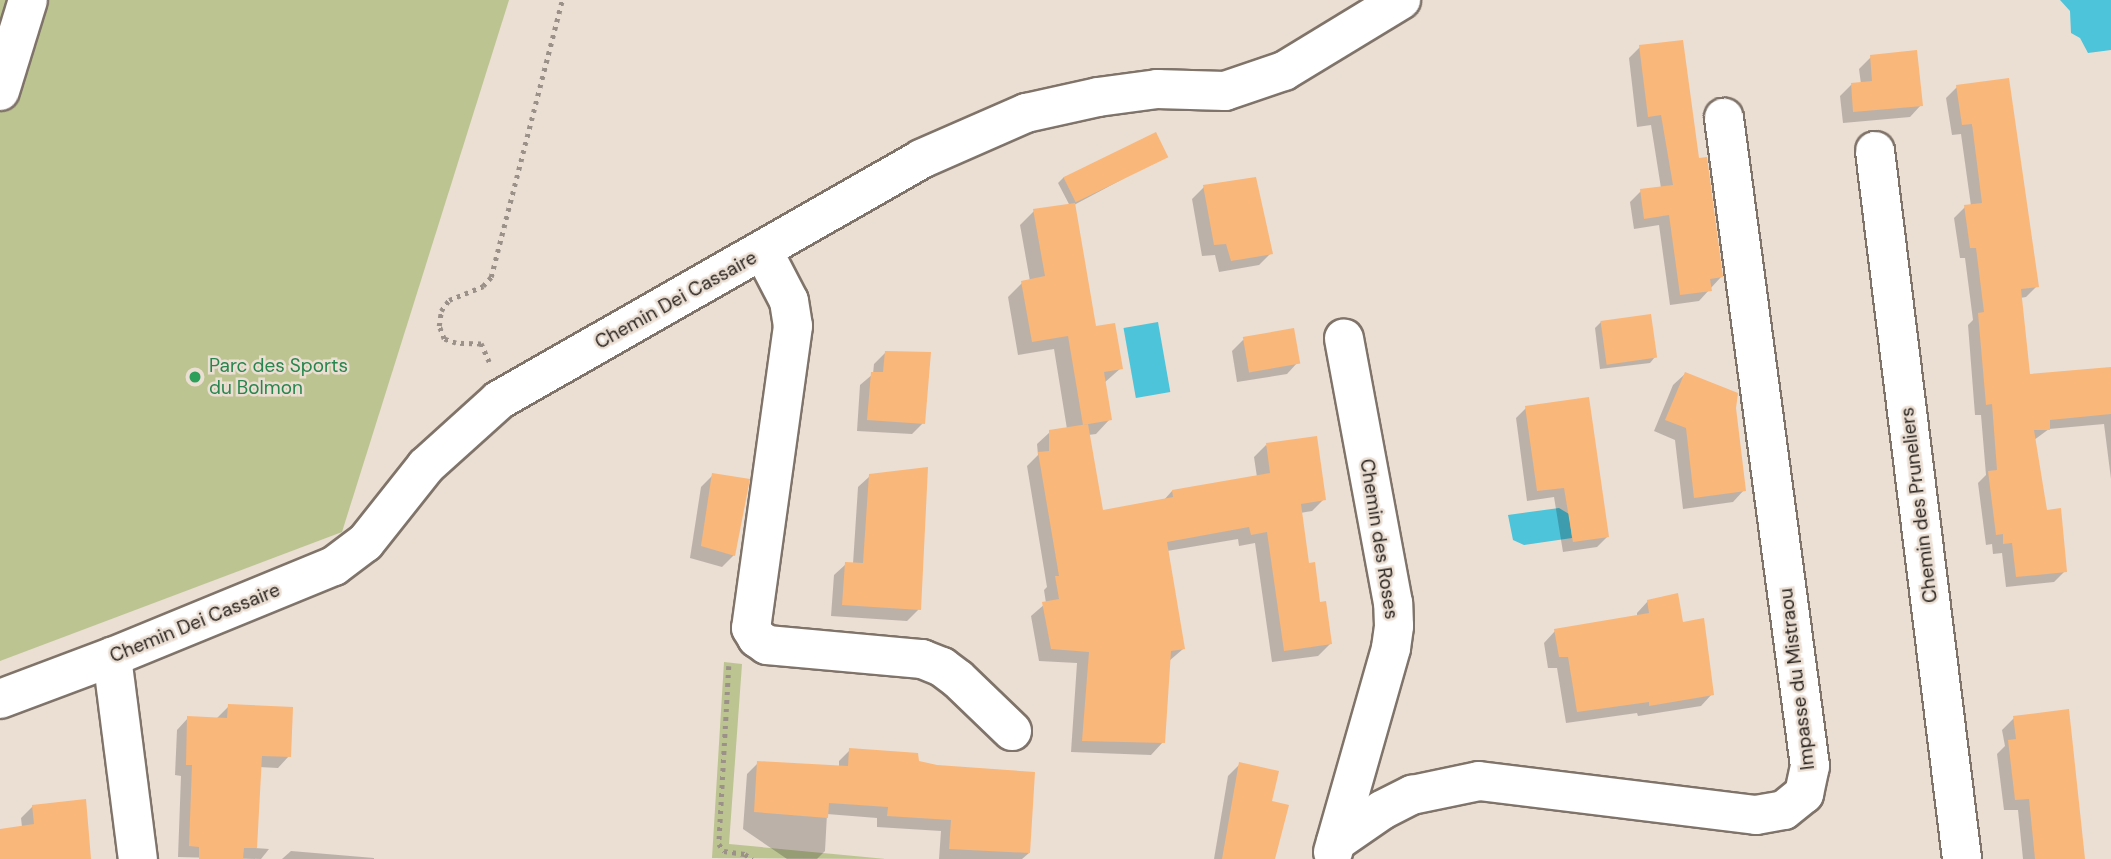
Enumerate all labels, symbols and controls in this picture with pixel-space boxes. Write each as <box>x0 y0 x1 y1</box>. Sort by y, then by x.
street label: Chemin Dei Cassaire <box>591 246 761 354</box>
place label: Parc des Sports du Bolmon <box>209 355 348 399</box>
marker: Parc des Sports du Bolmon <box>187 369 203 385</box>
street label: Chemin des Pruneliers <box>1896 406 1942 604</box>
street label: Chemin des Roses <box>1355 457 1403 621</box>
street label: Chemin Dei Cassaire <box>107 578 283 668</box>
street label: Impasse du Mistraou <box>1775 587 1819 771</box>

